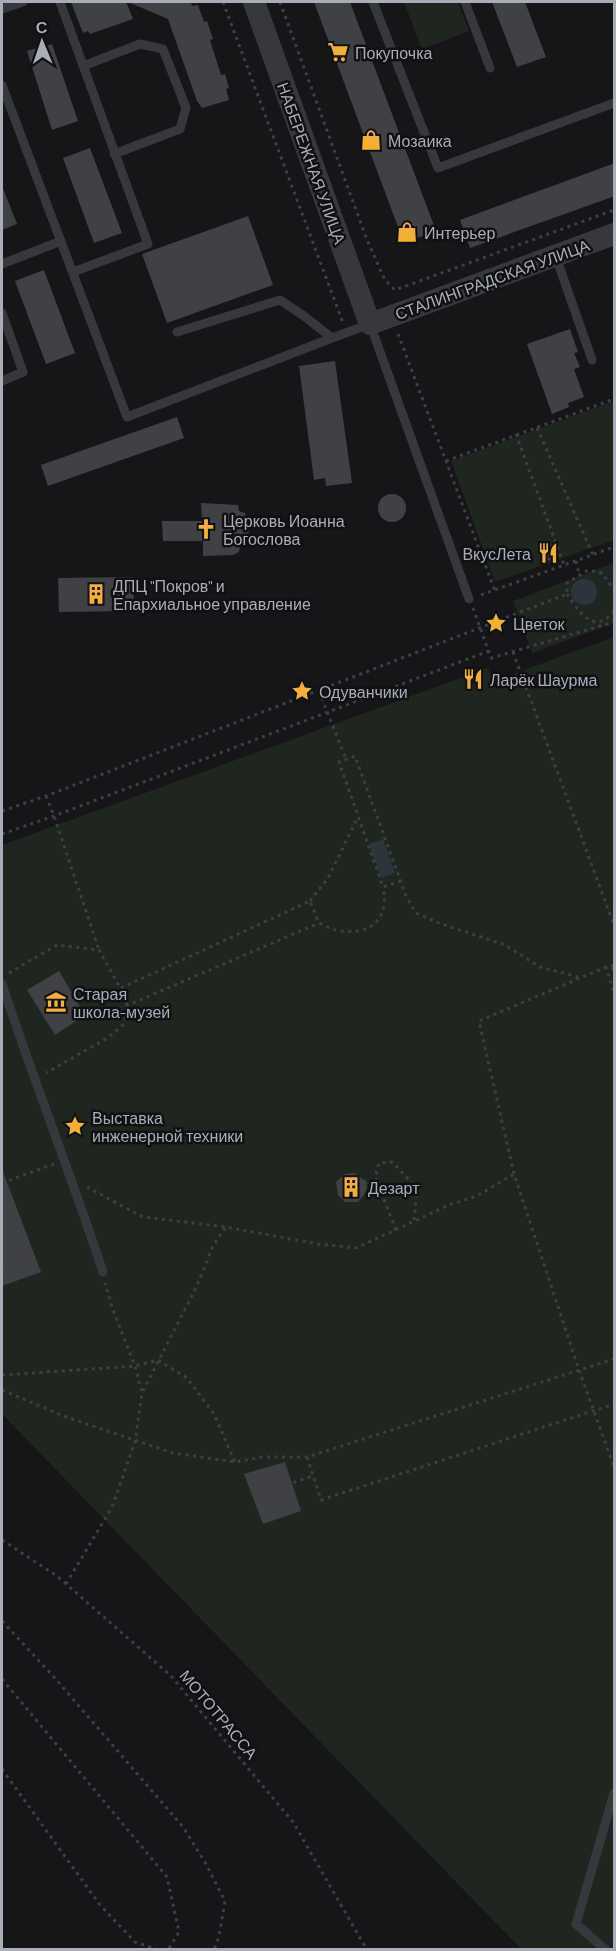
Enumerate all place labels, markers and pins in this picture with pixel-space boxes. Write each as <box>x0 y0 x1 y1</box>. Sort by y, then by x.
supermarket icon: Покупочка <box>326 40 350 64</box>
place label: Покупочка <box>355 43 432 62</box>
shop icon: Мозаика <box>359 128 383 152</box>
place label: Мозаика <box>388 131 452 150</box>
shop icon: Интерьер <box>395 220 419 244</box>
place label: Интерьер <box>424 223 496 242</box>
place label: Церковь Иоанна Богослова <box>223 511 345 548</box>
church icon: Церковь Иоанна Богослова <box>194 517 218 541</box>
restaurant icon: ВкусЛета <box>536 541 560 565</box>
place label: ВкусЛета <box>462 544 531 563</box>
place label: ДПЦ "Покров" и Епархиальное управление <box>113 576 311 613</box>
building icon: ДПЦ "Покров" и Епархиальное управление <box>84 582 108 606</box>
place icon: Цветок <box>484 611 508 635</box>
place label: Цветок <box>513 614 566 633</box>
restaurant icon: Ларёк Шаурма <box>461 667 485 691</box>
place label: Ларёк Шаурма <box>490 670 597 689</box>
place icon: Одуванчики <box>290 679 314 703</box>
place label: Одуванчики <box>319 682 408 701</box>
place label: Старая школа-музей <box>73 984 170 1021</box>
museum icon: Старая школа-музей <box>44 990 68 1014</box>
place label: Выставка инженерной техники <box>92 1108 243 1145</box>
place icon: Выставка инженерной техники <box>63 1114 87 1138</box>
building icon: Дезарт <box>339 1175 363 1199</box>
place label: Дезарт <box>368 1178 420 1197</box>

